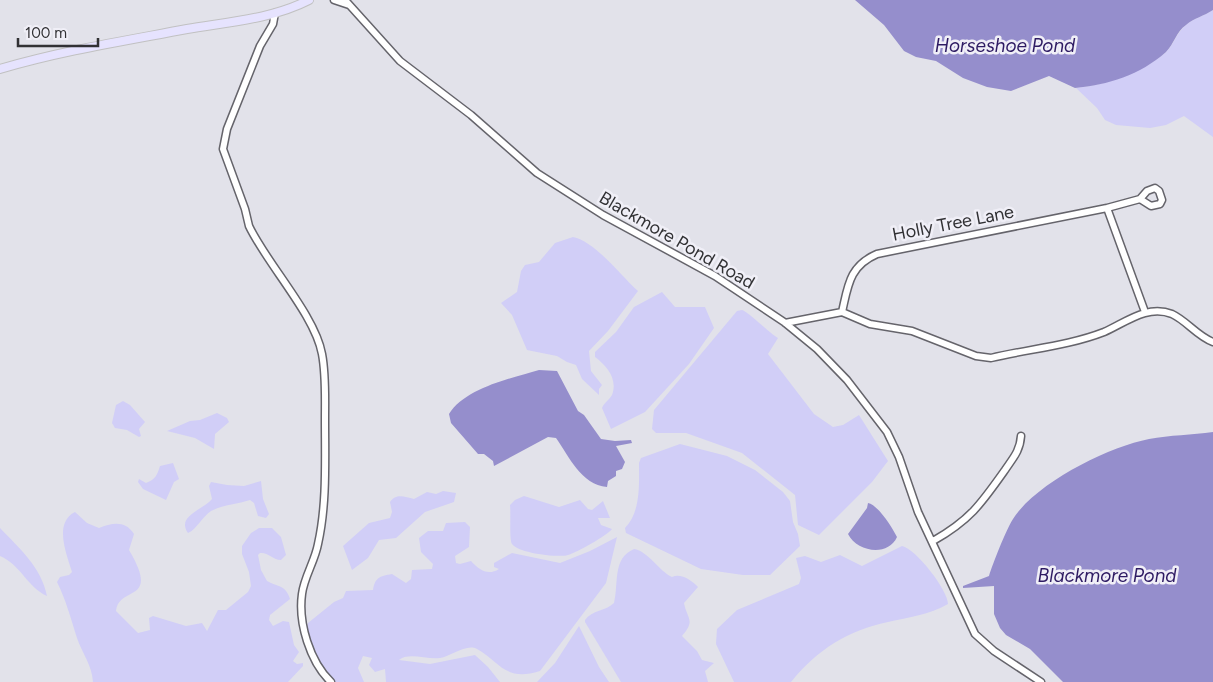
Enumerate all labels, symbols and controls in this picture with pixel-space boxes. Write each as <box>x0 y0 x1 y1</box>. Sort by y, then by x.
scale bar <box>18 15 98 47</box>
text: 100 m <box>25 24 67 42</box>
water label: Horseshoe Pond <box>935 34 1076 57</box>
street label: Blackmore Pond Road <box>595 187 759 293</box>
street label: Holly Tree Lane <box>890 200 1016 246</box>
water label: Blackmore Pond <box>1038 564 1177 587</box>

